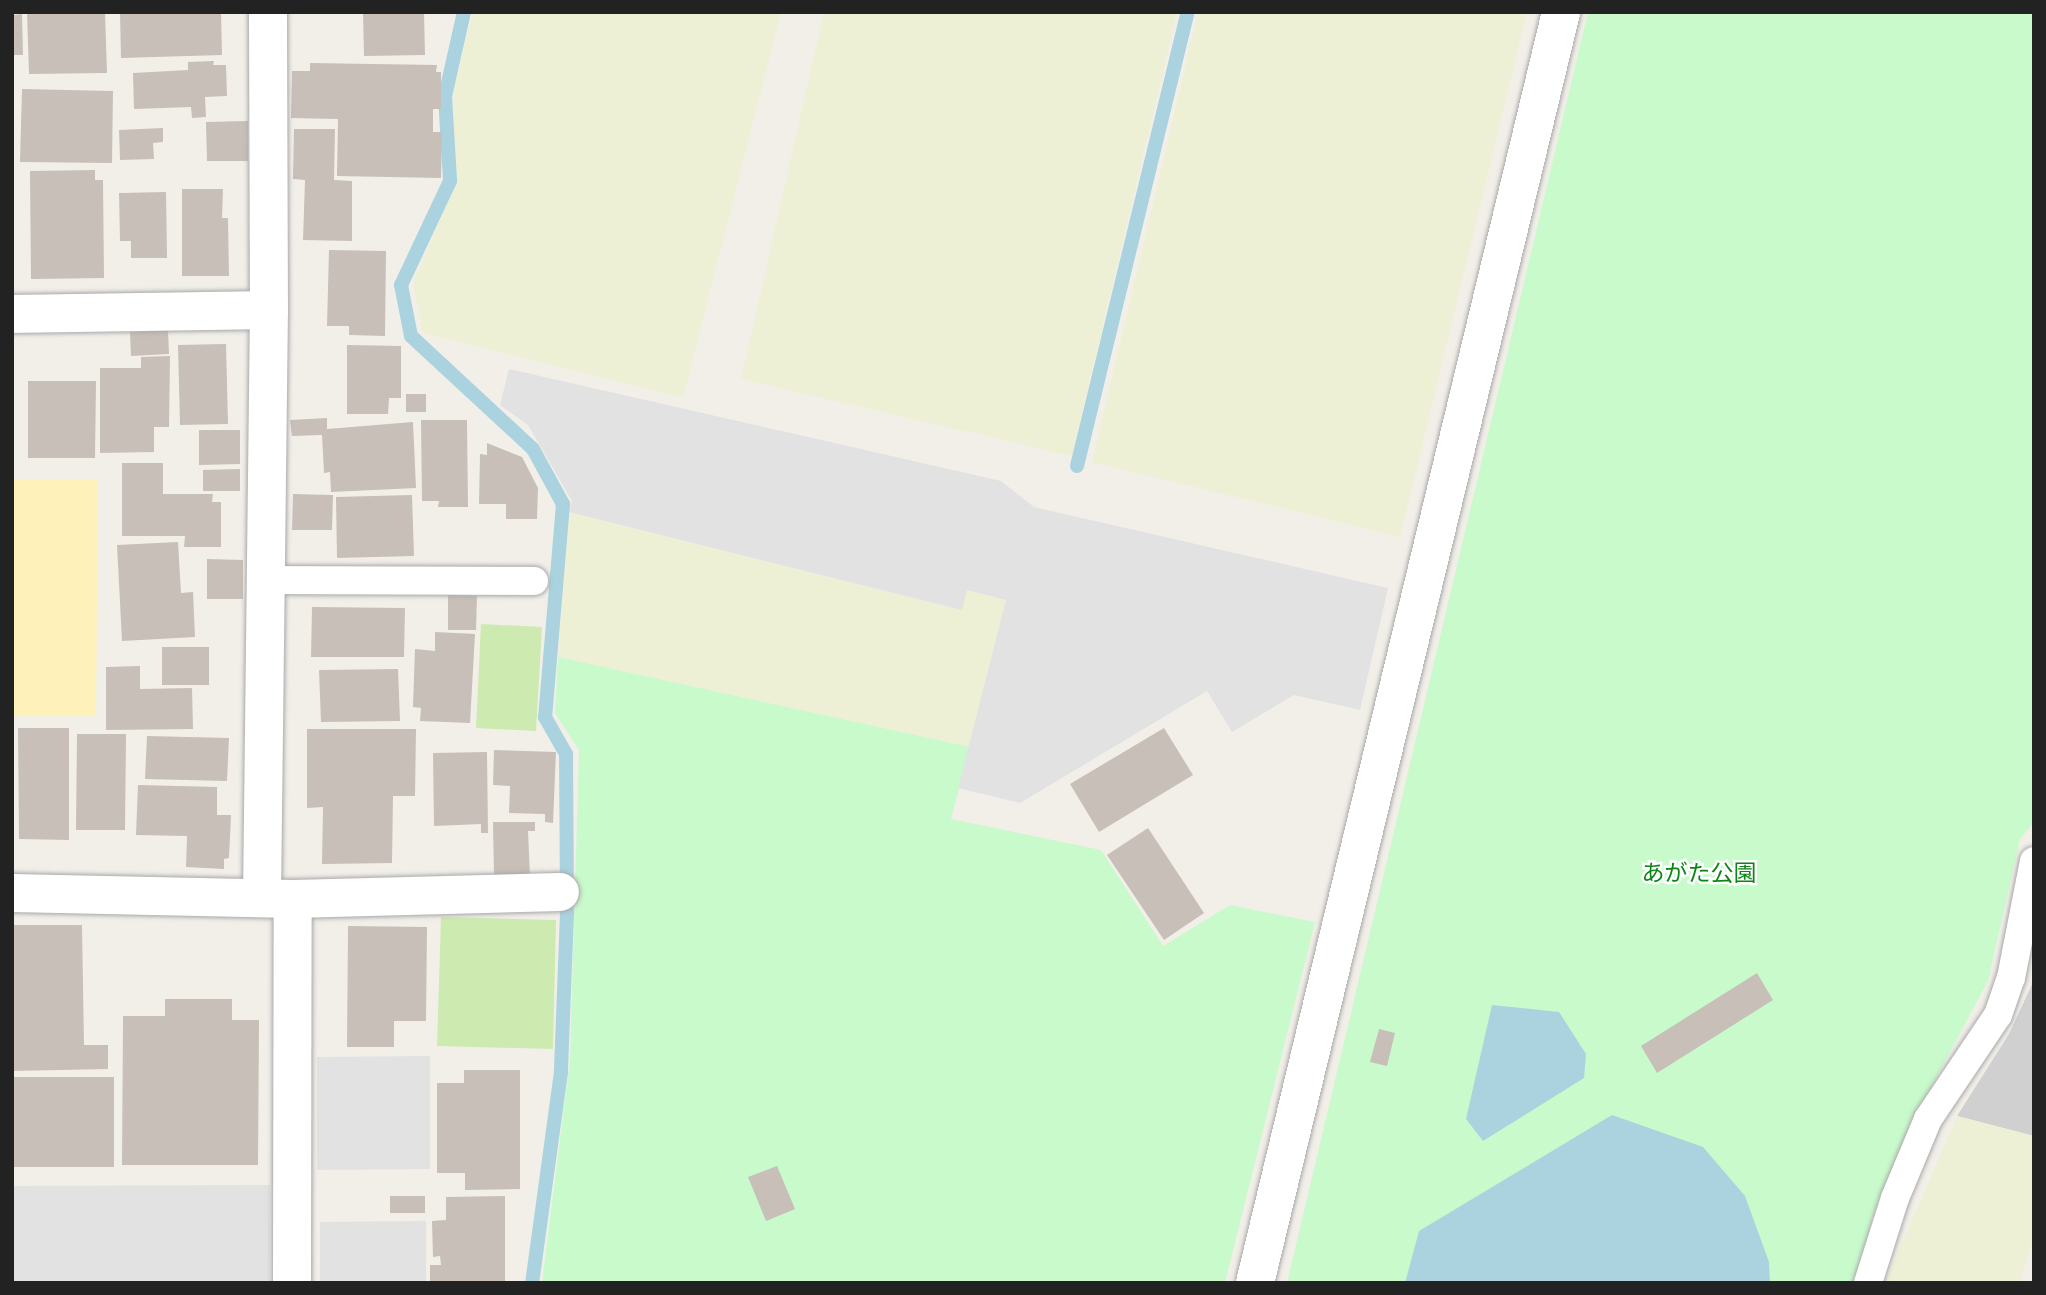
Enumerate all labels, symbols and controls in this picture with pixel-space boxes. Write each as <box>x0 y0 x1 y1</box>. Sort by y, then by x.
park label: あがた公園 <box>1642 858 1756 886</box>

